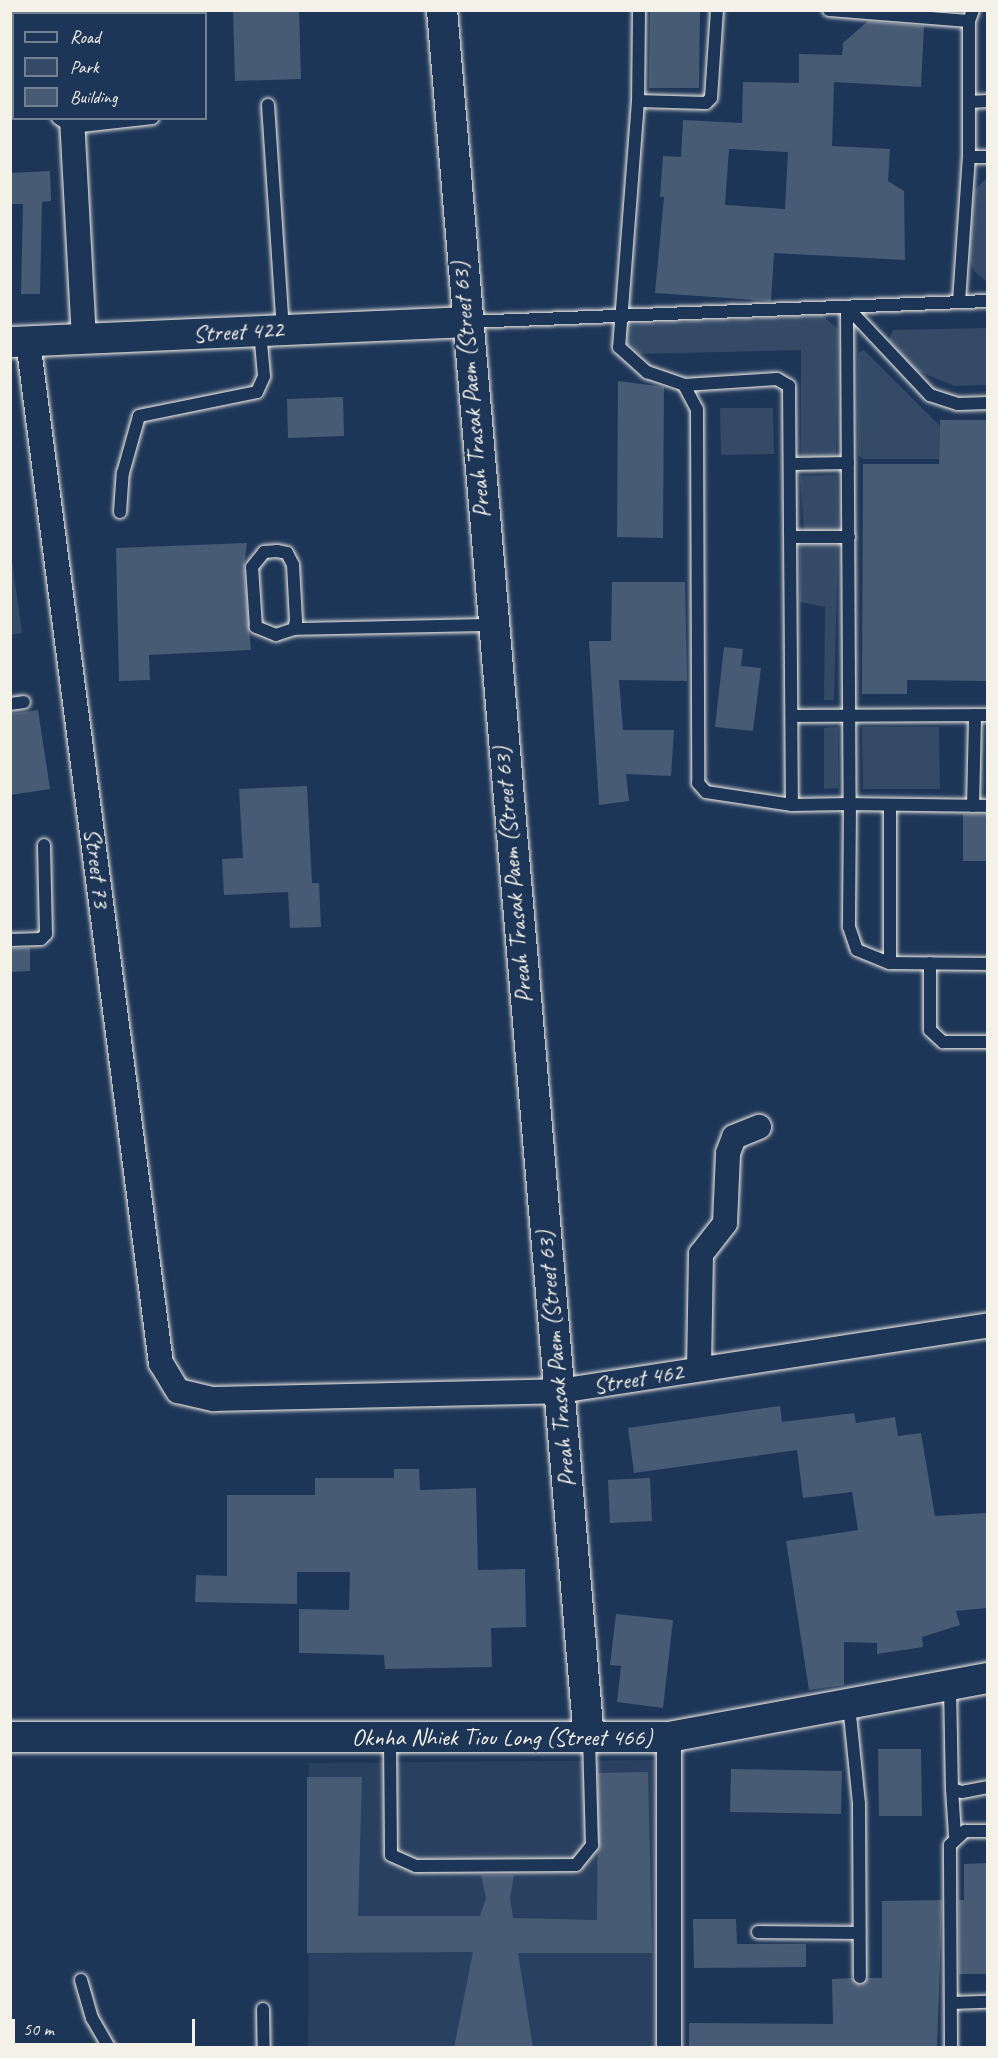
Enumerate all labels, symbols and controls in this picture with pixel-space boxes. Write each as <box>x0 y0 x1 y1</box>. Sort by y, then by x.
legend <box>12 12 207 120</box>
text: Road <box>70 26 100 48</box>
text: Park <box>70 56 99 78</box>
text: Building <box>70 86 117 108</box>
street label: Preah Trasak Paem (Street 63) <box>445 260 497 520</box>
street label: Street 422 <box>192 315 284 349</box>
street label: Preah Trasak Paem (Street 63) <box>487 745 539 1005</box>
street label: Street 73 <box>78 827 116 909</box>
street label: Preah Trasak Paem (Street 63) <box>530 1229 582 1489</box>
street label: Street 462 <box>591 1358 685 1400</box>
street label: Oknha Nhiek Tiou Long (Street 466) <box>352 1724 652 1752</box>
scale bar <box>15 2007 198 2045</box>
text: 50 m <box>23 2018 54 2040</box>

